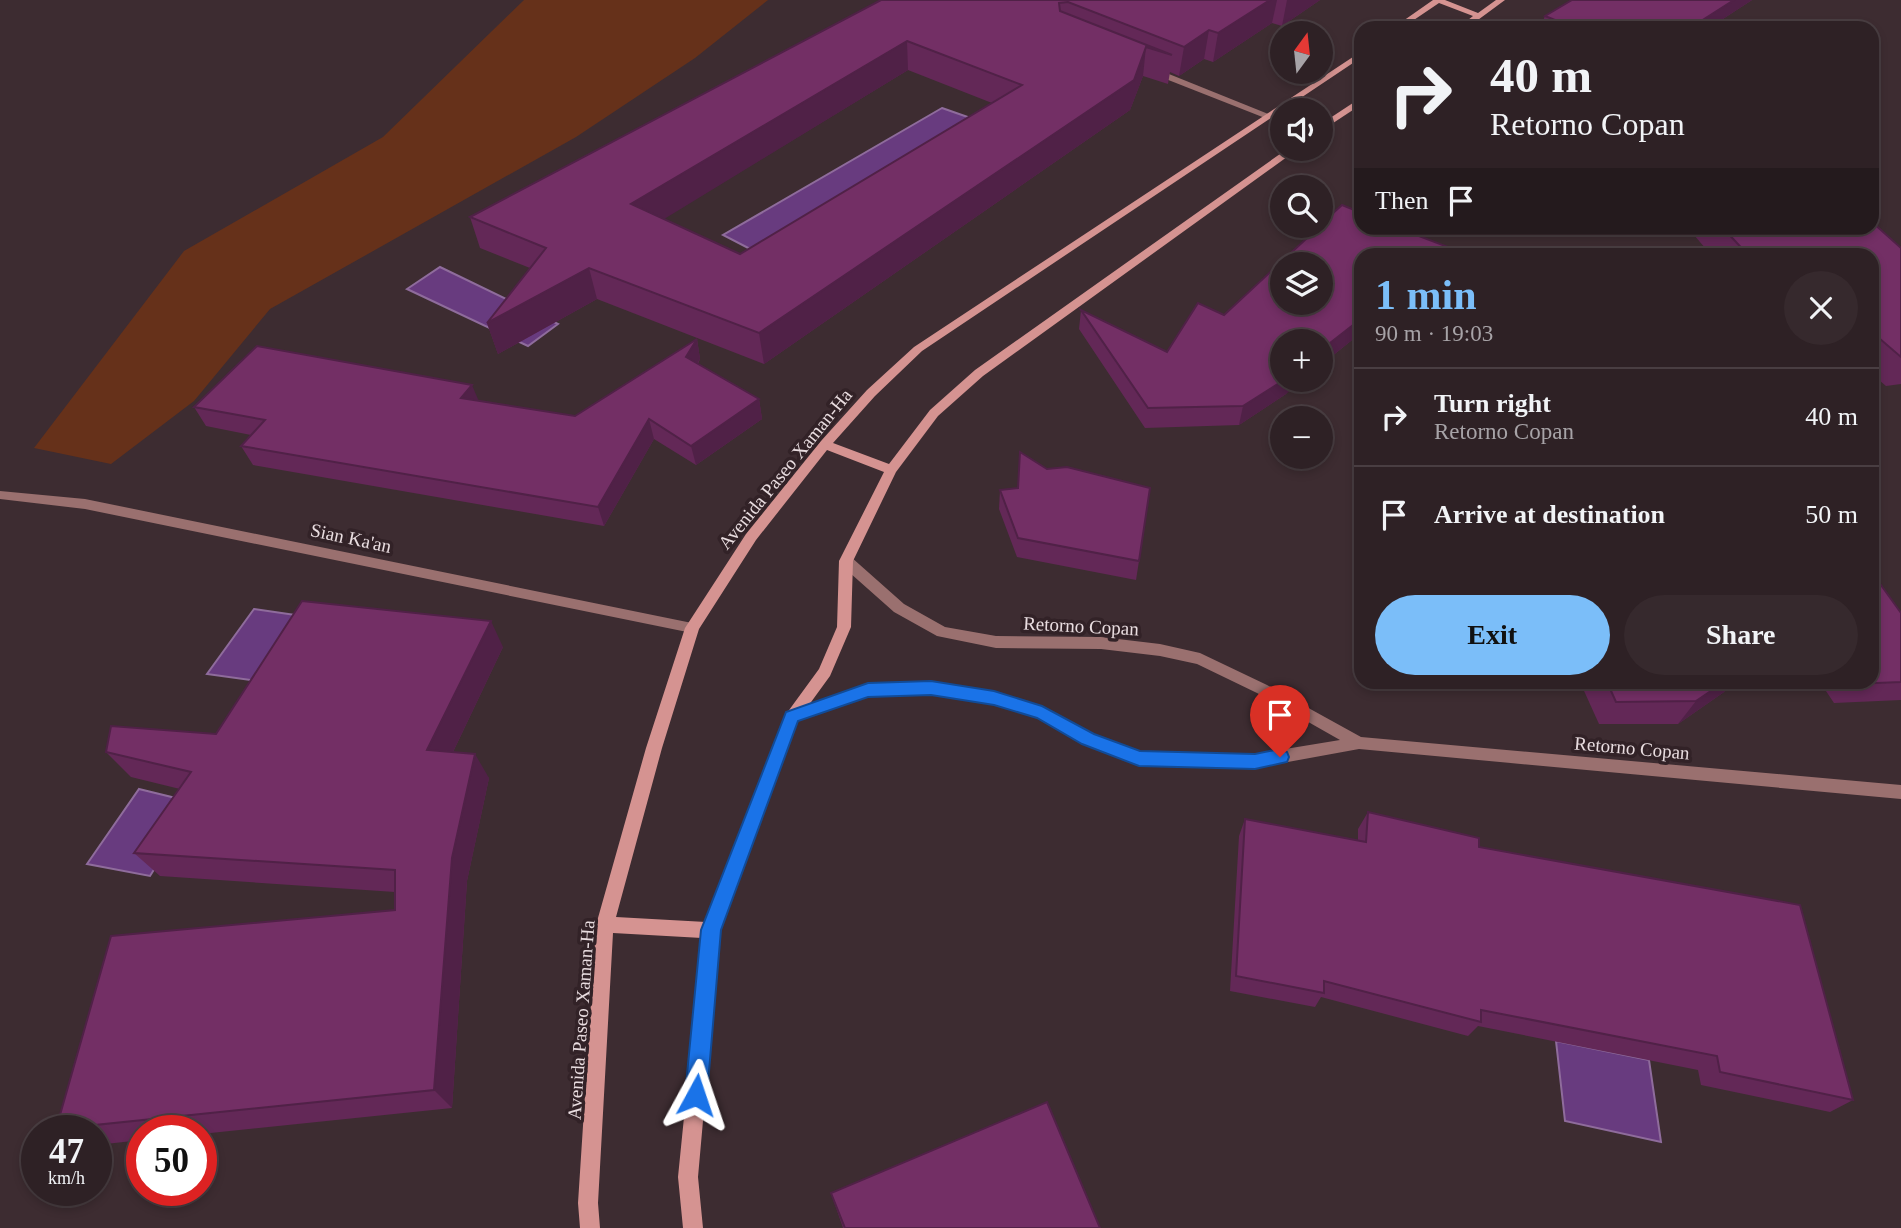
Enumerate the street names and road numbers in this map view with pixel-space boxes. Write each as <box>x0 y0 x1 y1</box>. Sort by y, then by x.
street label: Avenida Paseo Xaman-Ha <box>714 384 856 553</box>
street label: Sian Ka'an <box>309 519 394 557</box>
street label: Retorno Copan <box>1023 612 1140 640</box>
street label: Retorno Copan <box>1574 733 1691 764</box>
street label: Avenida Paseo Xaman-Ha <box>564 919 598 1121</box>

